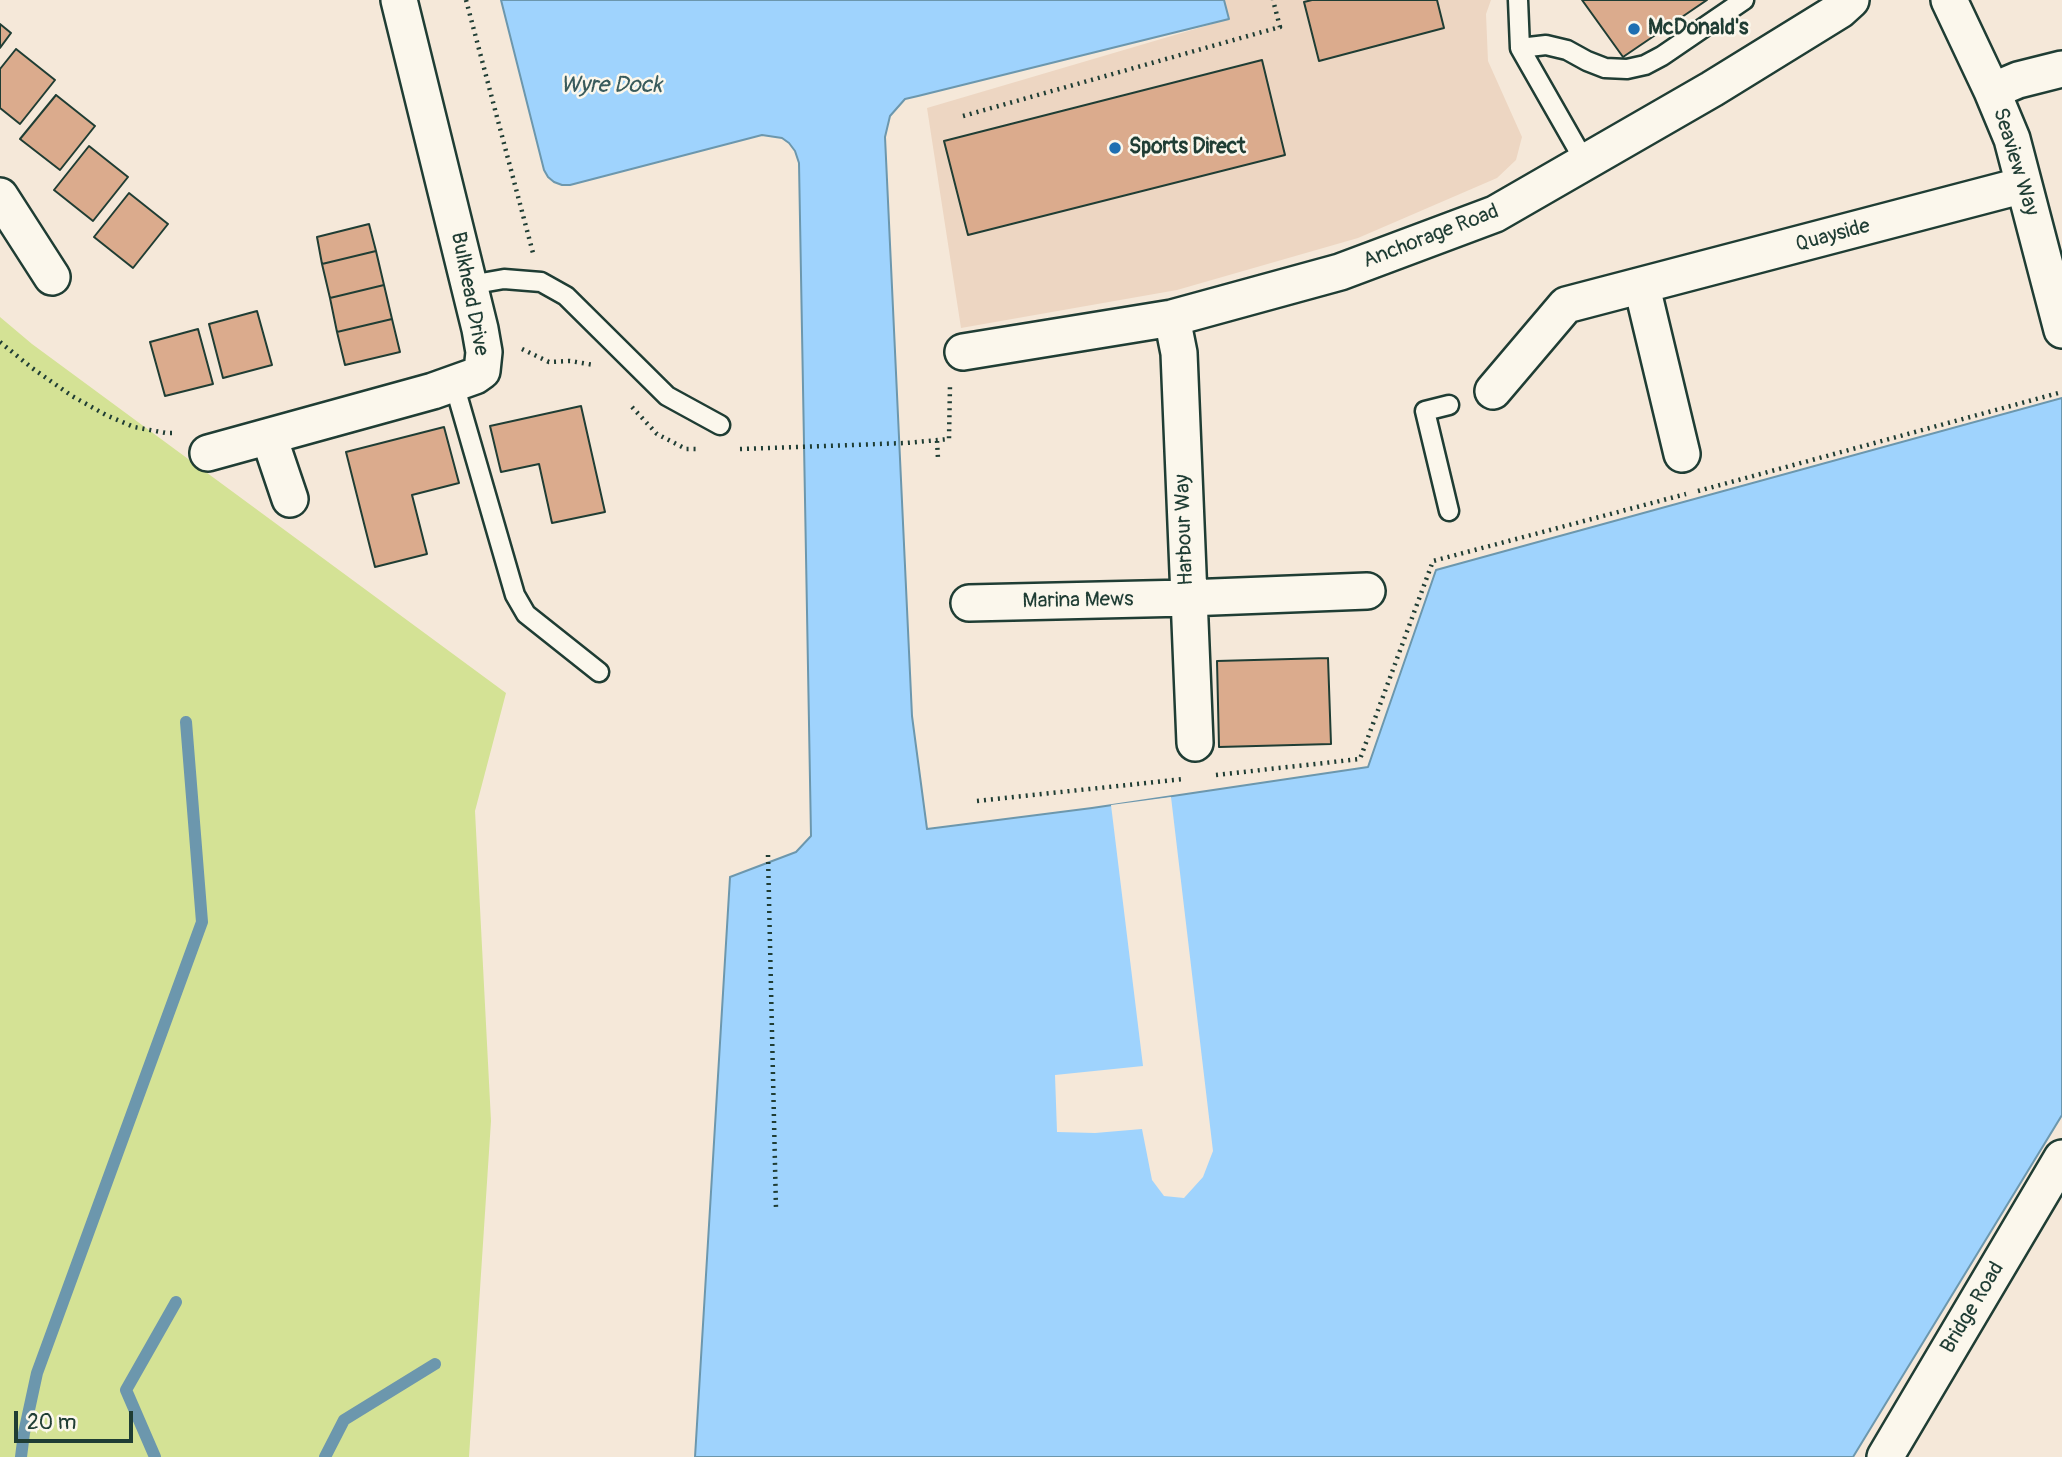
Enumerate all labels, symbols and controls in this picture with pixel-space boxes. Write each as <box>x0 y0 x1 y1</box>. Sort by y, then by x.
place label: McDonald's <box>1648 16 1749 42</box>
marker: McDonald's <box>1626 21 1642 37</box>
water label: Wyre Dock <box>560 72 662 100</box>
street label: Seaview Way <box>1987 105 2043 219</box>
place label: Sports Direct <box>1129 135 1246 161</box>
marker: Sports Direct <box>1107 140 1123 156</box>
street label: Anchorage Road <box>1359 200 1503 274</box>
street label: Quayside <box>1793 214 1873 258</box>
street label: Bulkhead Drive <box>445 230 493 358</box>
street label: Harbour Way <box>1170 474 1200 586</box>
street label: Marina Mews <box>1022 587 1134 615</box>
street label: Bridge Road <box>1936 1258 2010 1358</box>
scale bar <box>18 1398 136 1442</box>
text: 20 m <box>27 1409 76 1436</box>

